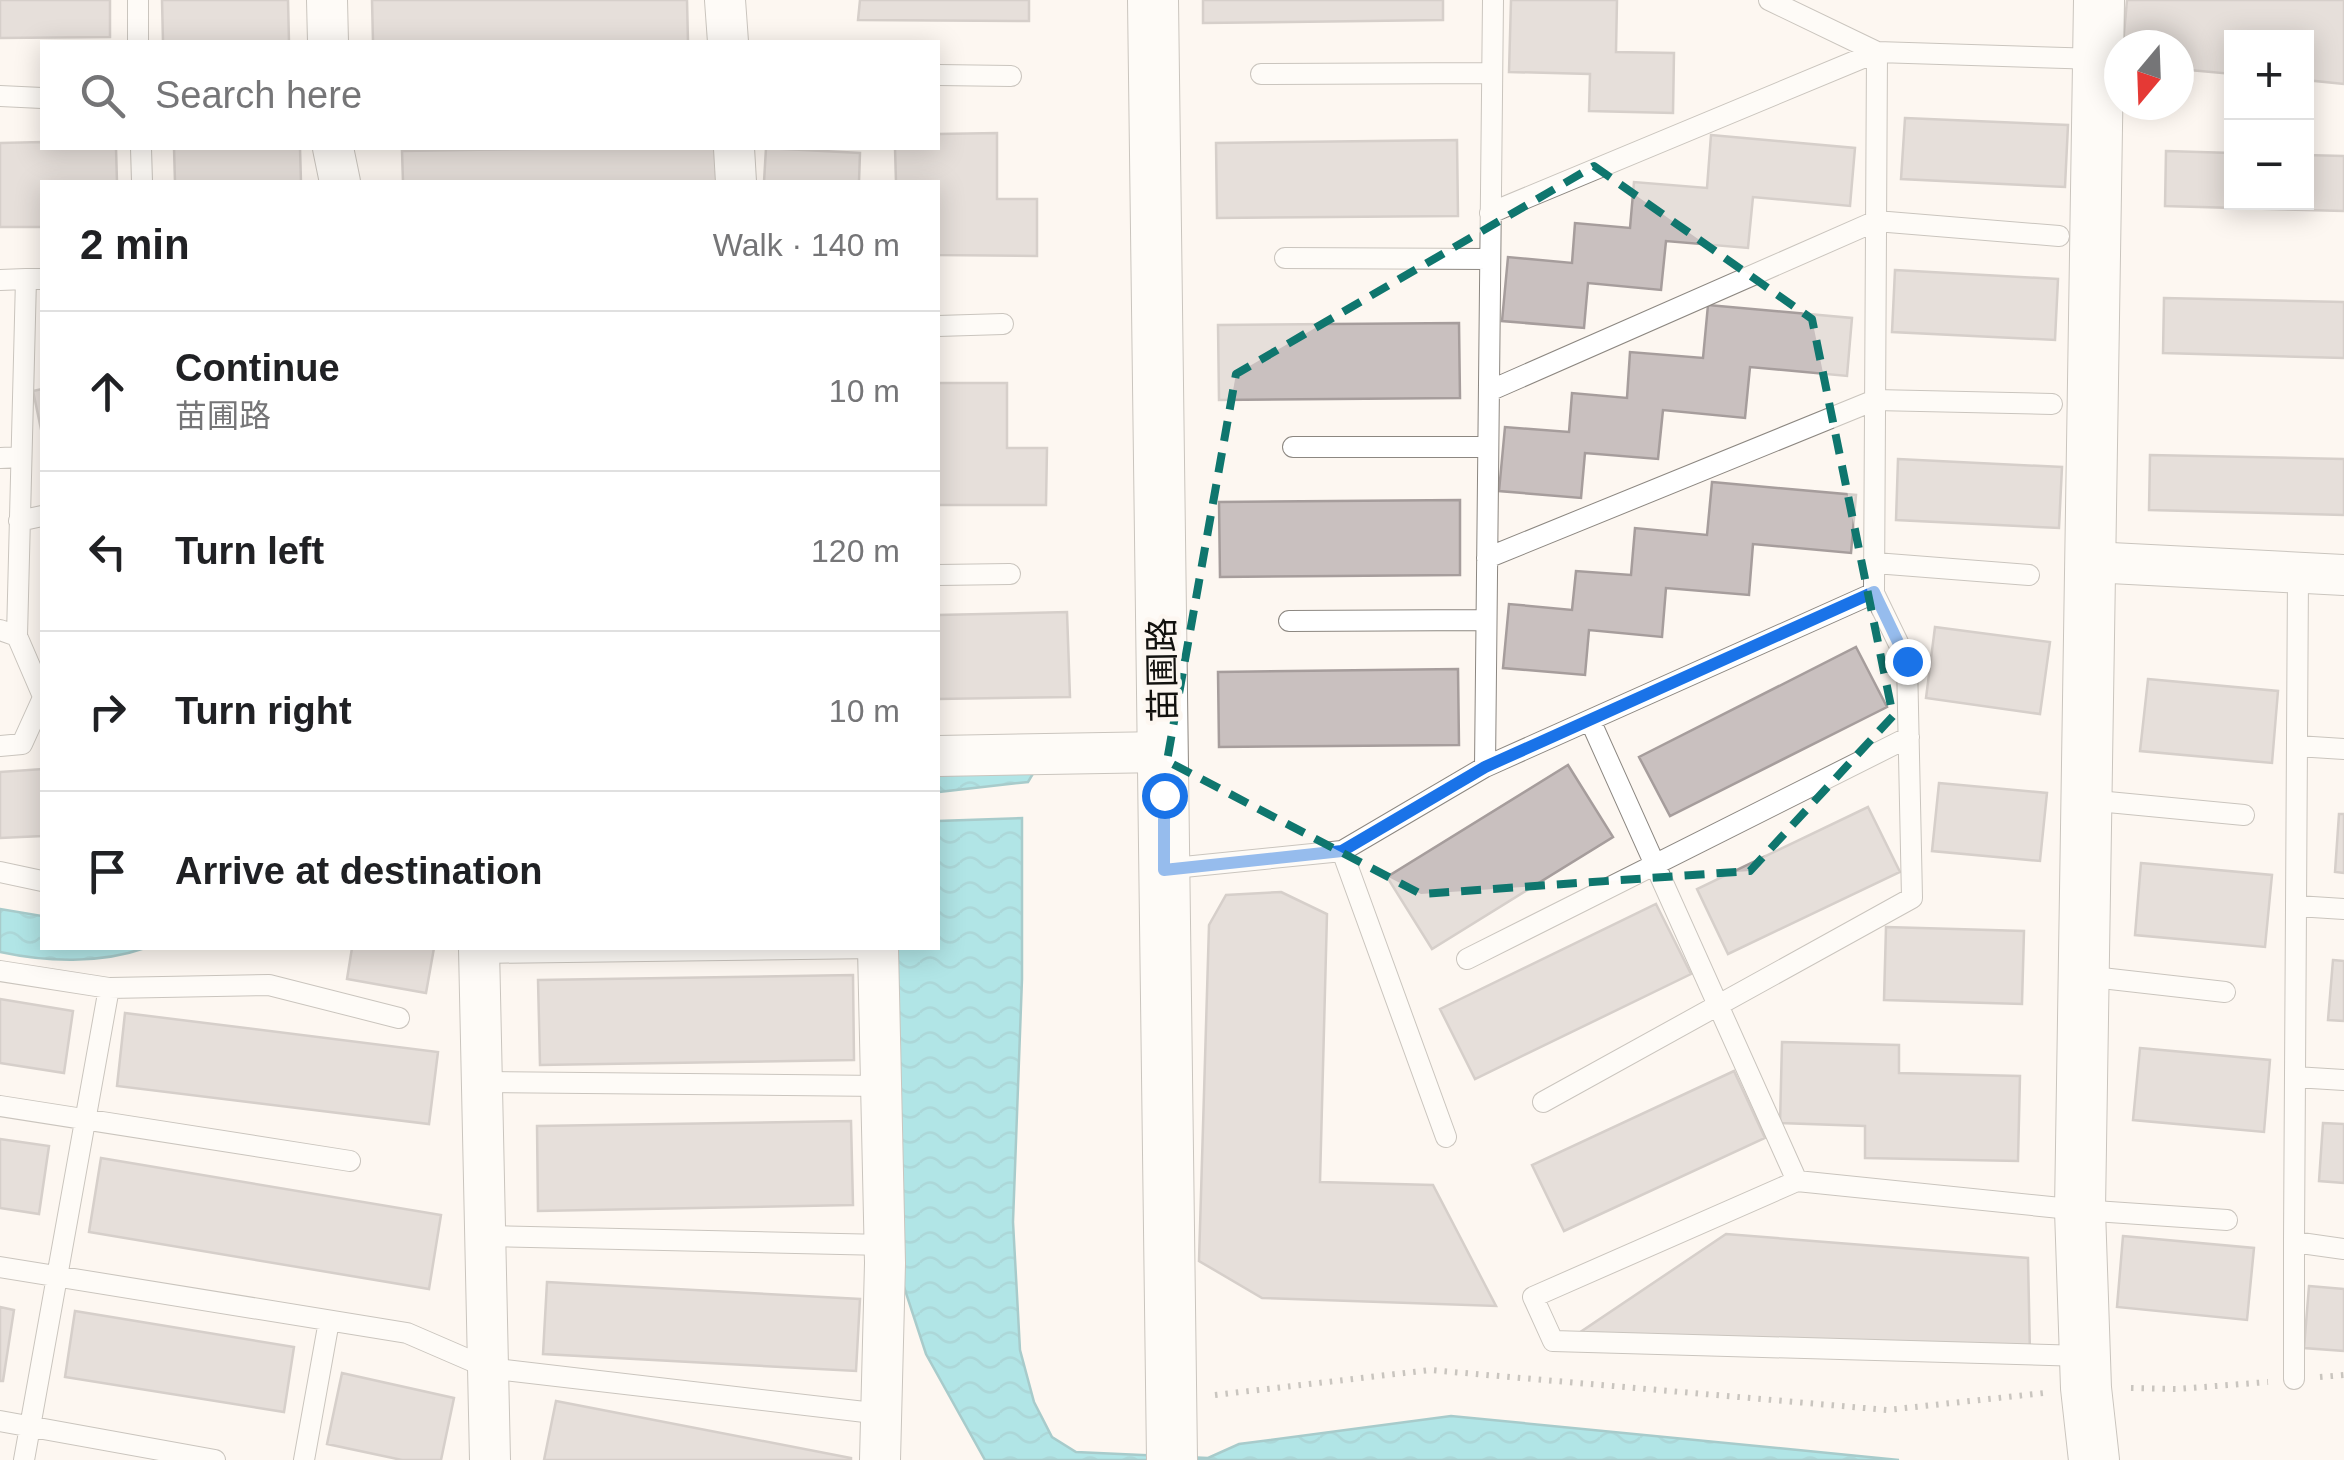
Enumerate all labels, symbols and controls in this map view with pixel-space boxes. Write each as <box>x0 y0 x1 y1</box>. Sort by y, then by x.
north arrow <box>2104 30 2194 120</box>
map controls <box>2224 30 2314 210</box>
button: + <box>2224 30 2314 120</box>
search box <box>40 40 940 150</box>
icon: search <box>75 68 130 123</box>
text: Search here <box>155 74 362 116</box>
button: − <box>2224 120 2314 210</box>
text: 2 min <box>80 221 190 268</box>
text: Walk · 140 m <box>713 227 900 263</box>
text: Continue <box>175 347 340 389</box>
icon: ahead <box>80 364 135 419</box>
text: 10 m <box>829 373 900 409</box>
text: 苗圃路 <box>175 398 271 434</box>
icon: left <box>80 524 135 579</box>
text: Turn left <box>175 530 324 572</box>
text: 120 m <box>811 533 900 569</box>
street label: 苗圃路 <box>1142 617 1182 723</box>
route end <box>1885 639 1931 685</box>
icon: right <box>80 684 135 739</box>
text: Turn right <box>175 690 352 732</box>
text: 10 m <box>829 693 900 729</box>
route start <box>1142 773 1188 819</box>
icon: arrive <box>80 844 135 899</box>
text: Arrive at destination <box>175 850 542 892</box>

